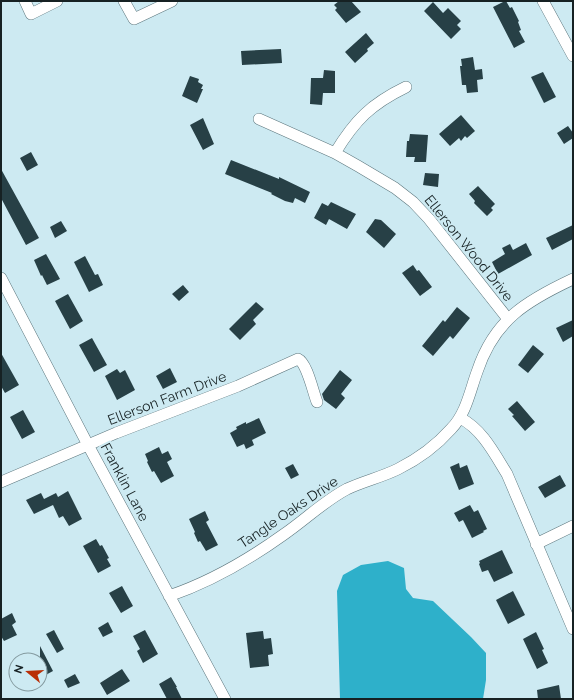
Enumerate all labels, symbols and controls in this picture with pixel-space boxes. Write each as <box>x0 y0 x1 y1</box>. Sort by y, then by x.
street label: Ellerson Wood Drive <box>421 192 517 304</box>
street label: Ellerson Farm Drive <box>105 368 229 428</box>
street label: Franklin Lane <box>98 440 152 524</box>
street label: Tangle Oaks Drive <box>235 473 341 551</box>
north arrow <box>8 652 48 692</box>
text: N <box>11 663 26 675</box>

